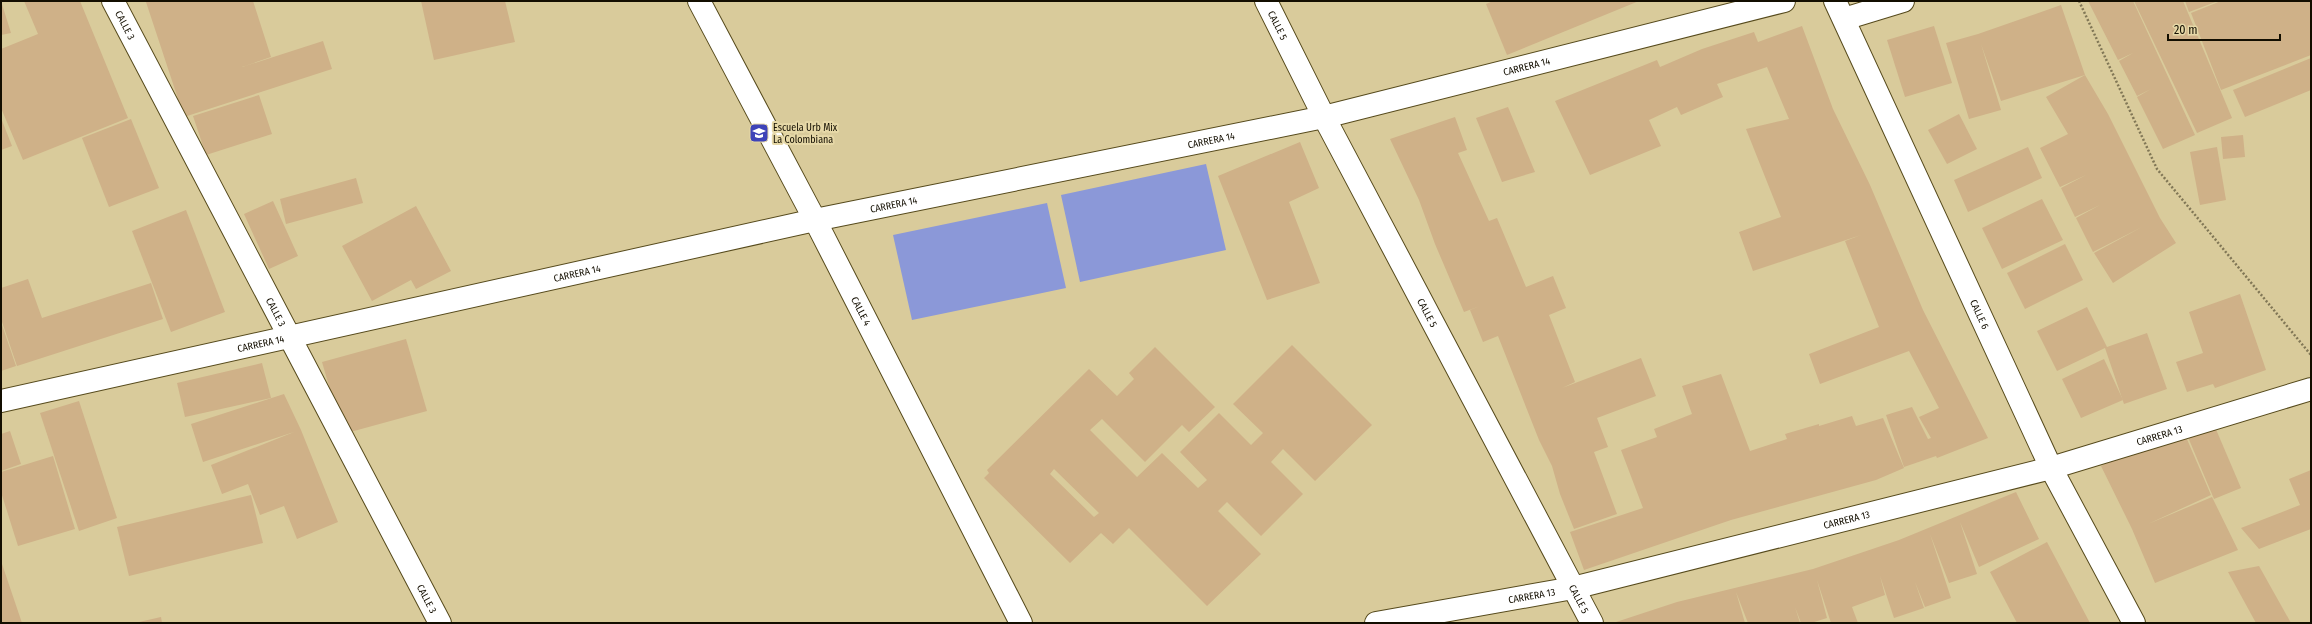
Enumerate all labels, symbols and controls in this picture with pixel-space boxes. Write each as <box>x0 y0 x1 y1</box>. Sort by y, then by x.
street label: CALLE 3 <box>112 9 137 42</box>
street label: CALLE 5 <box>1265 9 1290 42</box>
scale bar <box>2168 16 2280 42</box>
text: 20 m <box>2174 23 2198 37</box>
street label: CARRERA 14 <box>1502 55 1552 79</box>
school or university icon: Escuela Urb Mix La Colombiana <box>748 122 770 144</box>
place label: Escuela Urb Mix La Colombiana <box>773 122 838 146</box>
street label: CARRERA 14 <box>1187 130 1236 151</box>
street label: CARRERA 14 <box>869 194 918 216</box>
street label: CARRERA 14 <box>553 263 602 285</box>
street label: CALLE 4 <box>848 295 873 328</box>
street label: CALLE 3 <box>263 296 288 329</box>
street label: CALLE 5 <box>1414 297 1439 330</box>
street label: CALLE 6 <box>1967 298 1991 331</box>
street label: CARRERA 14 <box>236 333 286 355</box>
street label: CARRERA 13 <box>2135 423 2184 449</box>
street label: CARRERA 13 <box>1822 509 1872 532</box>
street label: CALLE 3 <box>414 583 439 616</box>
street label: CALLE 5 <box>1566 583 1591 616</box>
street label: CARRERA 13 <box>1507 586 1557 606</box>

